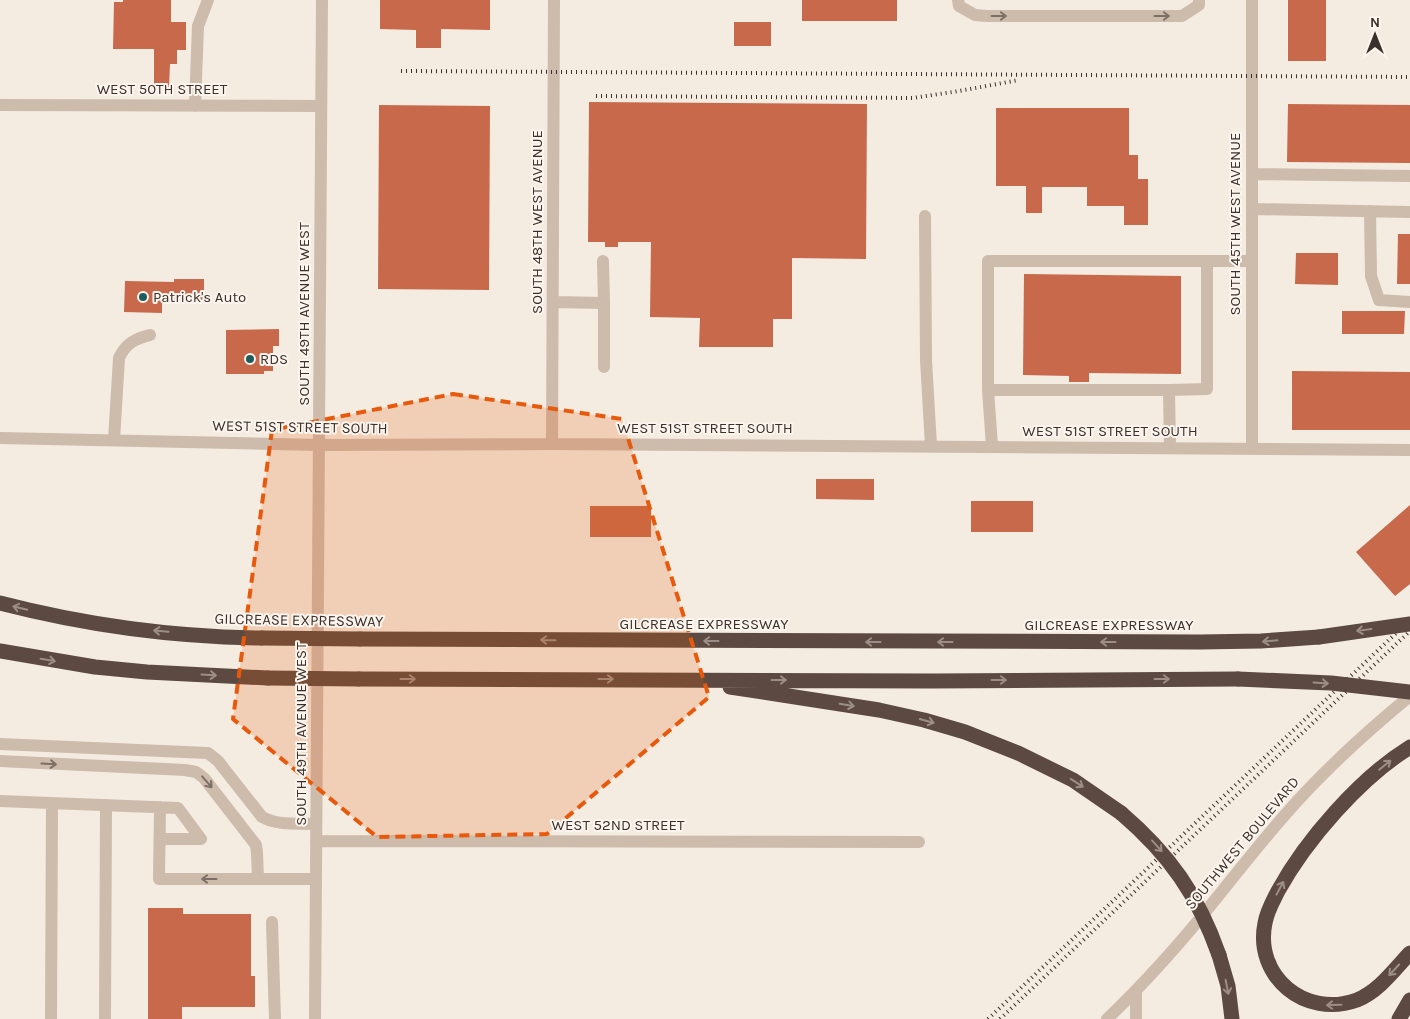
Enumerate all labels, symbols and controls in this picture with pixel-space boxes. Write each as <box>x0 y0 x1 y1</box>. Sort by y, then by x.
north arrow <box>1350 10 1400 60</box>
one-way arrow <box>990 11 1007 21</box>
one-way arrow <box>1153 11 1169 21</box>
text: N <box>1370 14 1380 31</box>
street label: WEST 50TH STREET <box>97 80 228 98</box>
street label: SOUTH 48TH WEST AVENUE <box>528 130 546 314</box>
street label: SOUTH 45TH WEST AVENUE <box>1226 132 1244 316</box>
street label: SOUTH 49TH AVENUE WEST <box>295 222 313 406</box>
place label: Patrick's Auto <box>153 288 246 306</box>
marker: Patrick's Auto <box>137 291 149 303</box>
place label: RDS <box>260 350 288 368</box>
marker: RDS <box>244 353 256 365</box>
street label: WEST 51ST STREET SOUTH <box>212 416 388 438</box>
street label: WEST 51ST STREET SOUTH <box>617 419 793 437</box>
street label: WEST 51ST STREET SOUTH <box>1022 422 1198 440</box>
one-way arrow <box>12 603 28 613</box>
street label: GILCREASE EXPRESSWAY <box>214 610 384 630</box>
street label: GILCREASE EXPRESSWAY <box>620 615 789 633</box>
street label: GILCREASE EXPRESSWAY <box>1025 616 1194 634</box>
one-way arrow <box>154 626 170 636</box>
one-way arrow <box>1357 626 1373 636</box>
one-way arrow <box>541 635 557 645</box>
one-way arrow <box>703 636 720 646</box>
one-way arrow <box>1262 636 1278 645</box>
one-way arrow <box>866 637 882 647</box>
one-way arrow <box>937 637 954 647</box>
one-way arrow <box>1100 637 1116 647</box>
street label: SOUTH 49TH AVENUE WEST <box>292 642 310 826</box>
one-way arrow <box>40 655 56 665</box>
one-way arrow <box>201 670 217 680</box>
one-way arrow <box>400 674 416 684</box>
one-way arrow <box>597 674 613 684</box>
one-way arrow <box>1154 674 1170 684</box>
one-way arrow <box>771 675 787 685</box>
one-way arrow <box>991 675 1007 685</box>
one-way arrow <box>1313 678 1329 687</box>
one-way arrow <box>839 700 855 710</box>
one-way arrow <box>919 716 935 726</box>
one-way arrow <box>40 759 56 768</box>
one-way arrow <box>1378 760 1391 771</box>
street label: SOUTHWEST BOULEVARD <box>1181 773 1303 913</box>
one-way arrow <box>201 775 212 788</box>
one-way arrow <box>1069 778 1083 788</box>
street label: WEST 52ND STREET <box>552 816 685 834</box>
one-way arrow <box>1151 840 1162 853</box>
one-way arrow <box>202 874 218 884</box>
one-way arrow <box>1275 881 1285 896</box>
one-way arrow <box>1388 964 1400 976</box>
one-way arrow <box>1223 978 1233 994</box>
one-way arrow <box>1326 1000 1342 1009</box>

